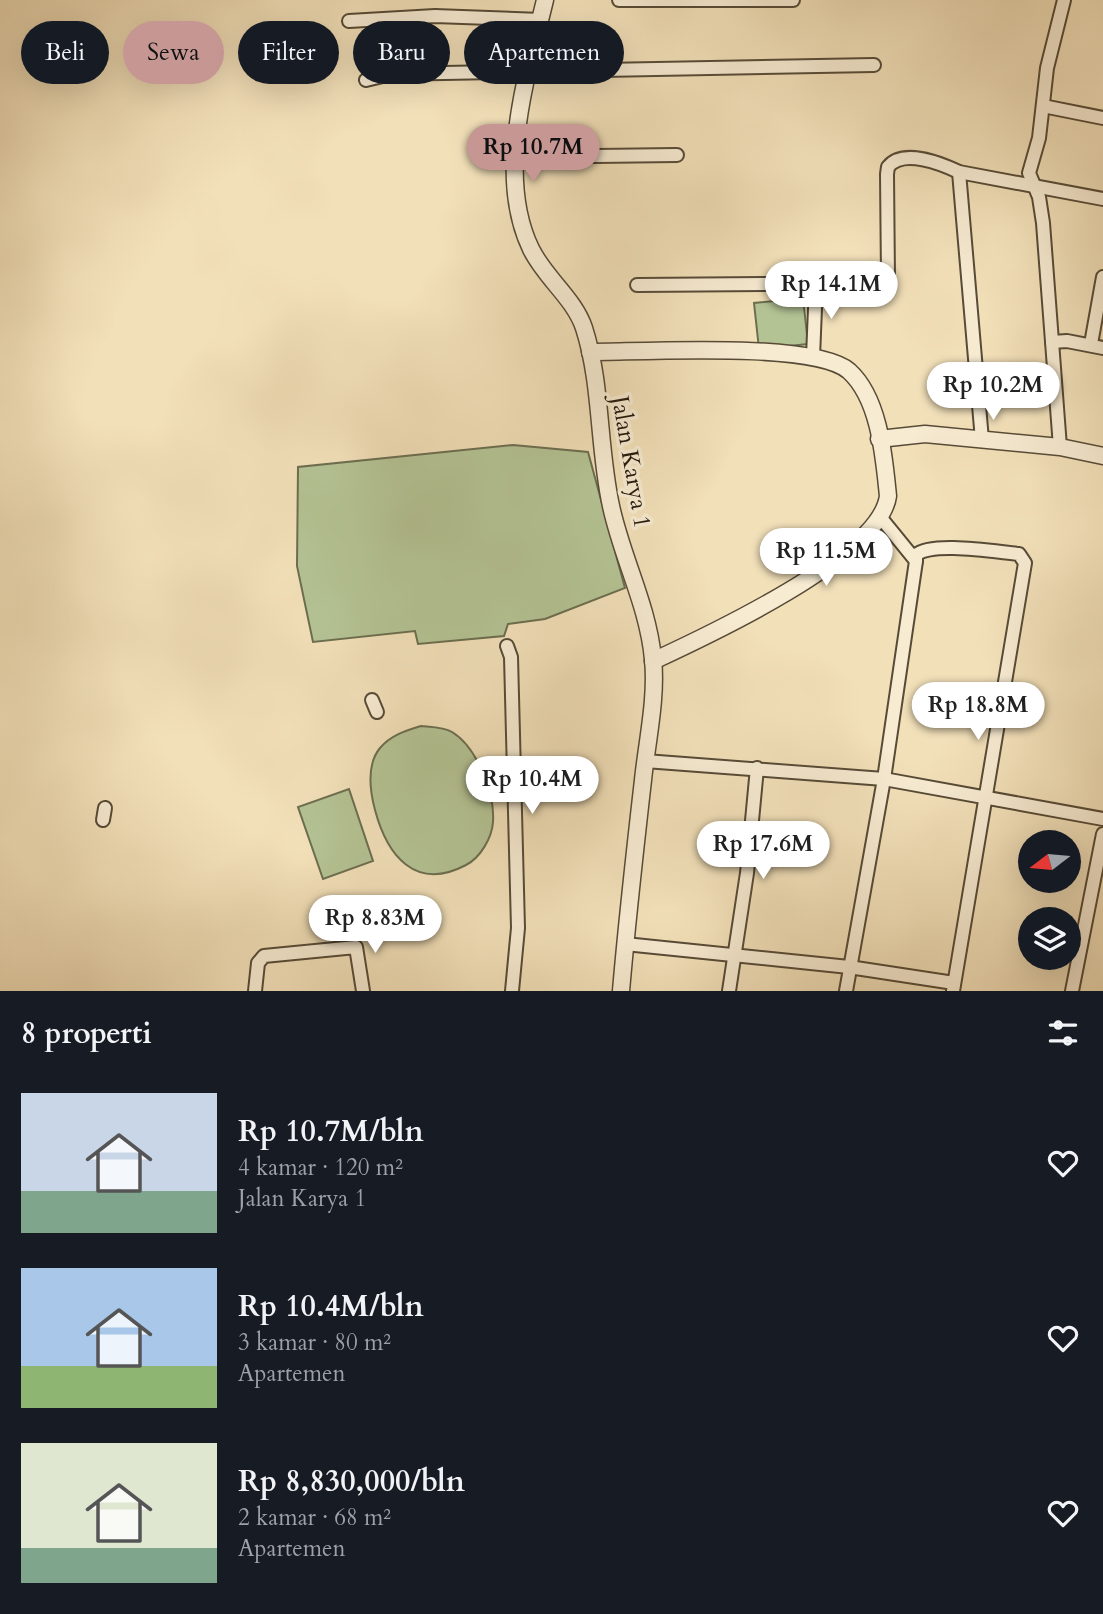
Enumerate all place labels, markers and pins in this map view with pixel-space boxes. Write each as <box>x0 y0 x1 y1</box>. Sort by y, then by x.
pin: Rp 10.7M <box>461 124 605 184</box>
pin: Rp 14.1M <box>759 262 903 321</box>
pin: Rp 10.2M <box>921 362 1065 422</box>
pin: Rp 11.5M <box>754 528 898 588</box>
pin: Rp 18.8M <box>906 682 1050 742</box>
pin: Rp 10.4M <box>460 756 604 816</box>
pin: Rp 17.6M <box>691 822 835 881</box>
pin: Rp 8.83M <box>303 895 447 955</box>

